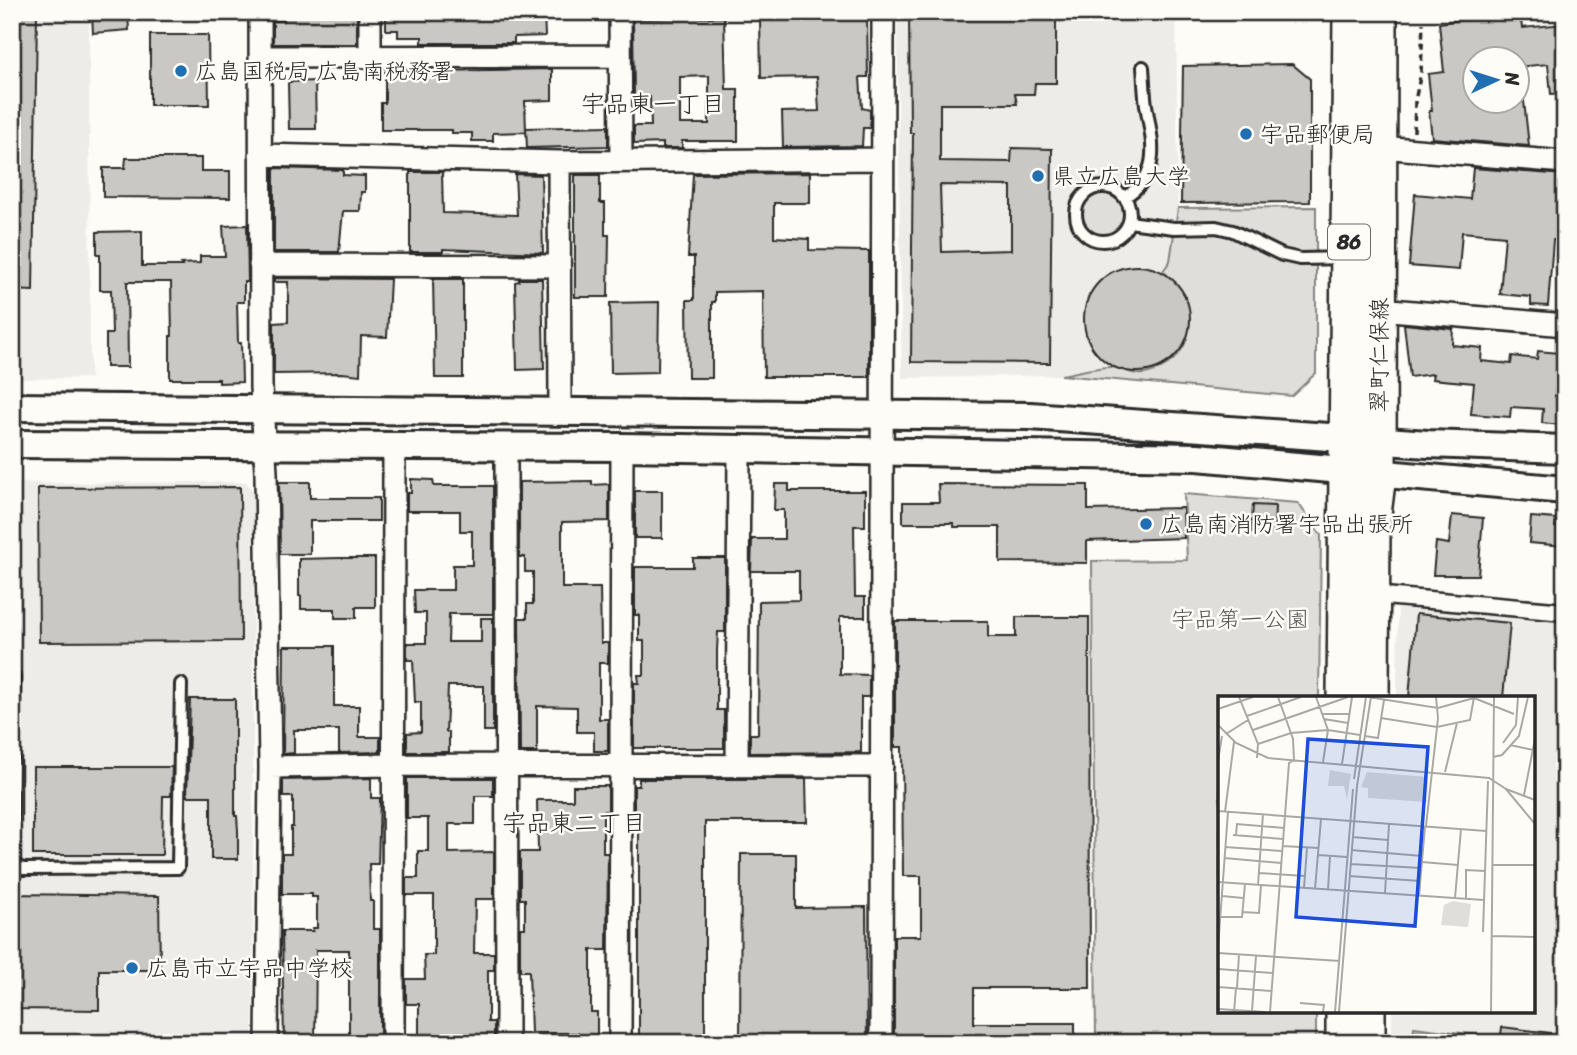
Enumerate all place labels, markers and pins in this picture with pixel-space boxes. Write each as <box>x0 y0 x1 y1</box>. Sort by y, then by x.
place label: 広島国税局 広島南税務署 <box>195 51 454 92</box>
marker: 広島国税局 広島南税務署 <box>173 63 189 79</box>
place label: 宇品郵便局 <box>1260 114 1375 155</box>
marker: 宇品郵便局 <box>1238 126 1254 142</box>
place label: 県立広島大学 <box>1052 156 1190 197</box>
marker: 県立広島大学 <box>1030 168 1046 184</box>
place label: 広島南消防署宇品出張所 <box>1160 504 1413 545</box>
marker: 広島南消防署宇品出張所 <box>1138 516 1154 532</box>
place label: 広島市立宇品中学校 <box>146 948 353 989</box>
marker: 広島市立宇品中学校 <box>124 960 140 976</box>

